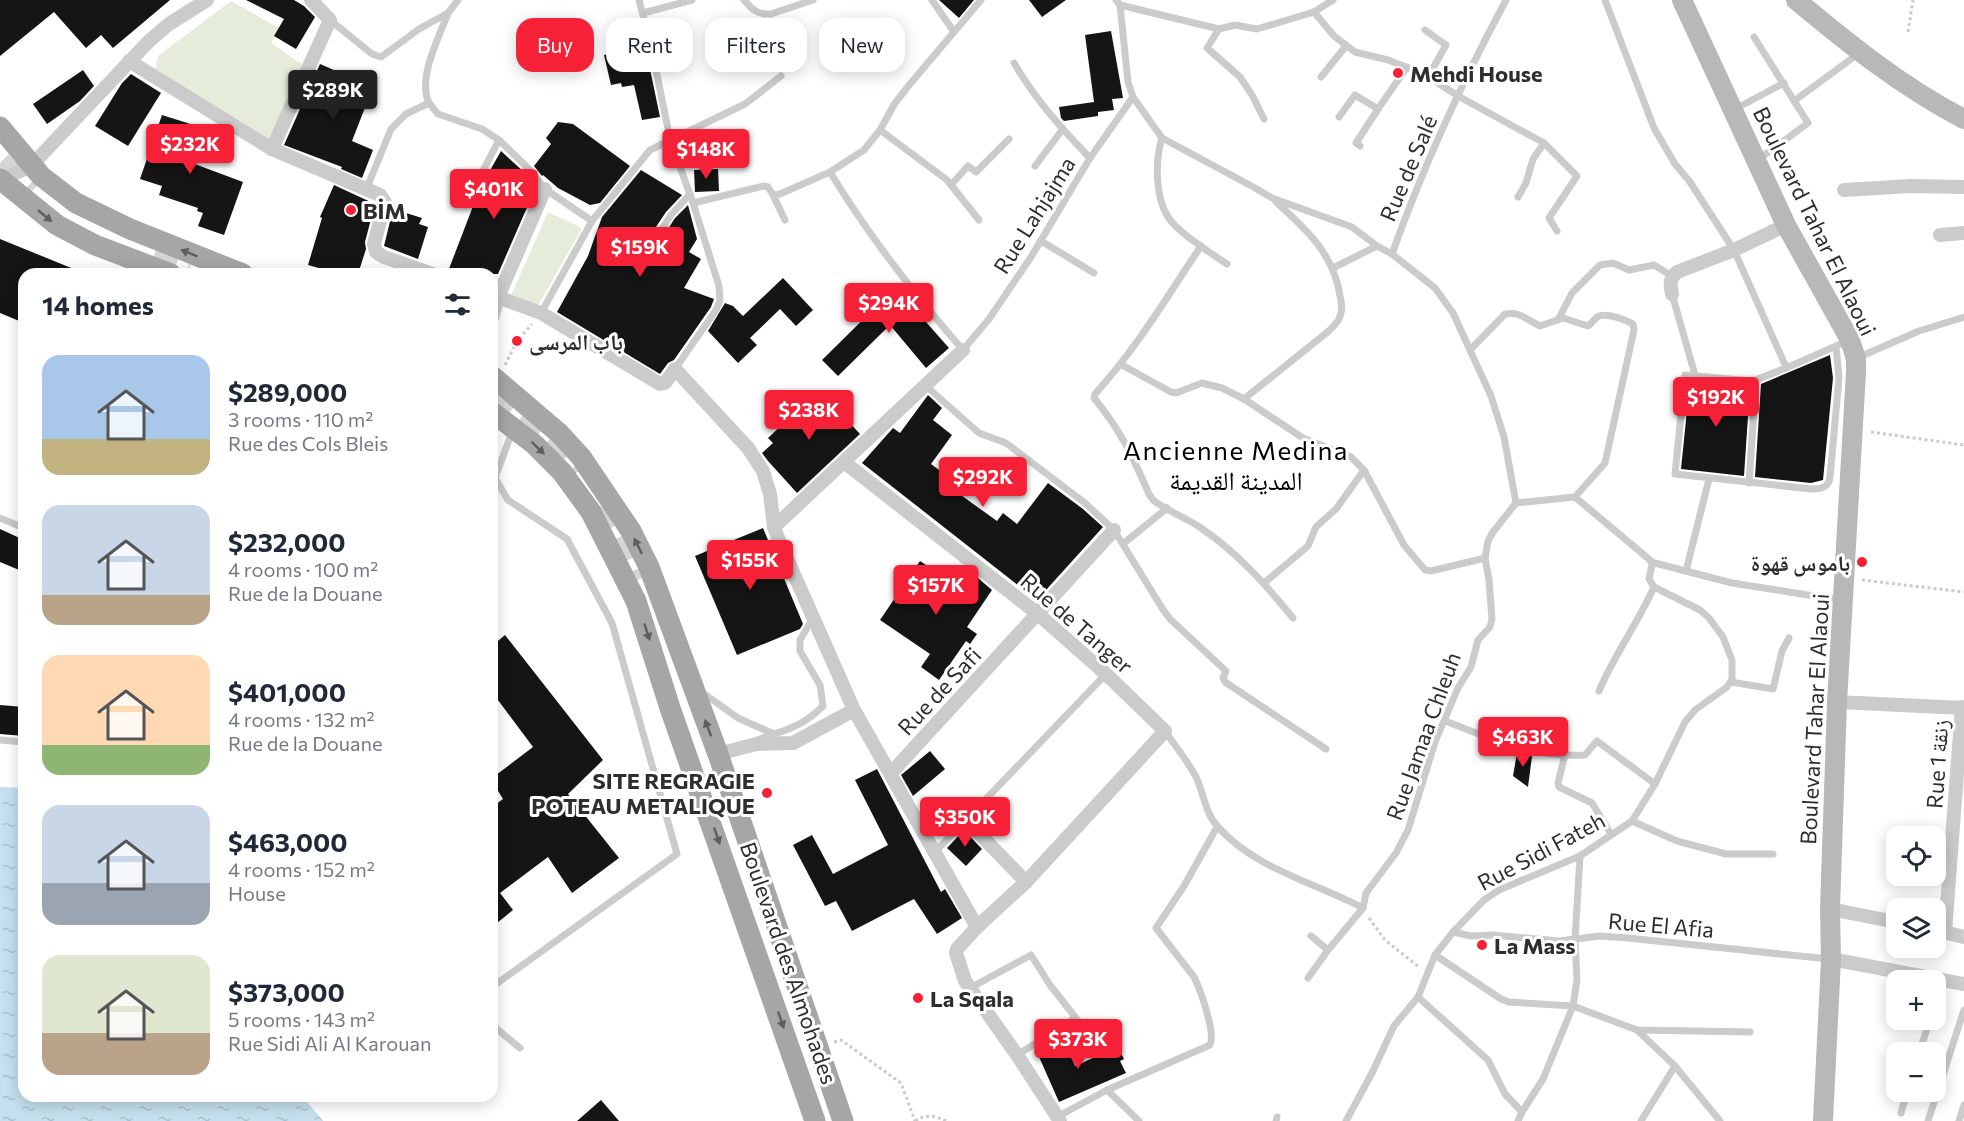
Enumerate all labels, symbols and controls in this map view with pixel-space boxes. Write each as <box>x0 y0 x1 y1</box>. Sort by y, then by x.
chip: Buy <box>516 18 594 72</box>
chip: Rent <box>606 18 693 72</box>
chip: Filters <box>705 18 807 72</box>
chip: New <box>819 18 905 72</box>
place label: Mehdi House <box>1410 60 1543 87</box>
marker: Mehdi House <box>1391 66 1405 80</box>
pin: $289K <box>291 70 375 121</box>
text: $289K <box>302 77 364 101</box>
street label: Boulevard Tahar El Alaoui <box>1748 102 1882 340</box>
street label: Rue de Salé <box>1374 111 1442 225</box>
pin: $232K <box>148 124 232 175</box>
pin: $148K <box>664 129 748 180</box>
text: $232K <box>160 131 220 155</box>
text: $148K <box>676 136 736 160</box>
street label: Rue Lahjajma <box>987 152 1081 278</box>
pin: $401K <box>452 169 536 220</box>
text: $401K <box>464 176 524 200</box>
place label: BİM <box>363 197 406 224</box>
marker: BİM <box>344 203 358 217</box>
one-way arrow <box>37 209 52 222</box>
pin: $159K <box>598 227 682 278</box>
text: $159K <box>611 234 669 258</box>
one-way arrow <box>179 248 197 258</box>
pin: $294K <box>847 283 931 334</box>
icon: filters <box>441 288 474 321</box>
text: 14 homes <box>42 289 154 320</box>
text: $294K <box>858 290 920 314</box>
place label: باب المرسى <box>529 328 623 356</box>
marker: باب المرسى <box>510 334 524 348</box>
text: $289,000 <box>228 376 347 407</box>
pin: $192K <box>1674 377 1758 428</box>
icon: home <box>90 379 162 451</box>
text: $192K <box>1687 384 1745 408</box>
pin: $238K <box>767 390 851 441</box>
text: $238K <box>779 397 839 421</box>
text: 3 rooms · 110 m² <box>228 407 373 431</box>
text: Rue des Cols Bleis <box>228 431 388 455</box>
district label: Ancienne Medina المدينة القديمة <box>1123 434 1349 495</box>
one-way arrow <box>530 441 545 455</box>
pin: $292K <box>941 457 1025 508</box>
text: $292K <box>953 464 1013 488</box>
text: $232,000 <box>228 526 345 557</box>
icon: home <box>90 529 162 601</box>
one-way arrow <box>634 538 643 555</box>
pin: $155K <box>708 540 792 591</box>
text: $155K <box>721 547 779 571</box>
place label: باموس قهوة <box>1751 549 1850 577</box>
marker: باموس قهوة <box>1855 555 1869 569</box>
text: 4 rooms · 100 m² <box>228 557 378 581</box>
pin: $157K <box>894 565 978 616</box>
street label: Rue de Tanger <box>1015 567 1139 679</box>
text: $157K <box>907 572 965 596</box>
text: Rue de la Douane <box>228 581 382 605</box>
street label: Boulevard Tahar El Alaoui <box>1794 593 1834 845</box>
one-way arrow <box>642 623 652 641</box>
street label: Rue de Safi <box>892 642 986 740</box>
street label: Rue Jamaa Chleuh <box>1380 648 1466 824</box>
text: $401,000 <box>228 676 346 707</box>
icon: home <box>90 679 162 751</box>
text: 4 rooms · 132 m² <box>228 707 375 731</box>
pin: $463K <box>1481 717 1565 768</box>
street label: Rue 1 زنقة <box>1920 718 1954 810</box>
one-way arrow <box>702 719 712 737</box>
text: $463K <box>1492 724 1554 748</box>
text: Rue de la Douane <box>228 731 382 755</box>
place label: SITE REGRAGIE POTEAU METALIQUE <box>531 767 755 819</box>
marker: SITE REGRAGIE POTEAU METALIQUE <box>760 786 774 800</box>
pin: $350K <box>923 797 1007 848</box>
text: $350K <box>934 804 996 828</box>
street label: Rue Sidi Fateh <box>1473 806 1609 896</box>
text: $463,000 <box>228 826 348 857</box>
map controls <box>1886 826 1946 1102</box>
button: locate <box>1886 826 1946 886</box>
one-way arrow <box>712 827 722 845</box>
icon: home <box>90 829 162 901</box>
street label: Boulevard des Almohades <box>735 838 843 1088</box>
text: 4 rooms · 152 m² <box>228 857 375 881</box>
text: House <box>228 881 286 905</box>
button: layers <box>1886 898 1946 958</box>
street label: Rue El Afia <box>1607 907 1715 943</box>
place label: La Mass <box>1494 932 1576 959</box>
marker: La Mass <box>1475 938 1489 952</box>
button: + <box>1886 970 1946 1030</box>
text: $373,000 <box>228 976 345 1007</box>
icon: home <box>90 979 162 1051</box>
place label: La Sqala <box>930 985 1014 1012</box>
marker: La Sqala <box>911 991 925 1005</box>
text: 5 rooms · 143 m² <box>228 1007 375 1031</box>
one-way arrow <box>777 1011 787 1029</box>
pin: $373K <box>1036 1019 1120 1070</box>
text: $373K <box>1048 1026 1108 1050</box>
text: Rue Sidi Ali Al Karouan <box>228 1031 431 1055</box>
button: − <box>1886 1042 1946 1102</box>

